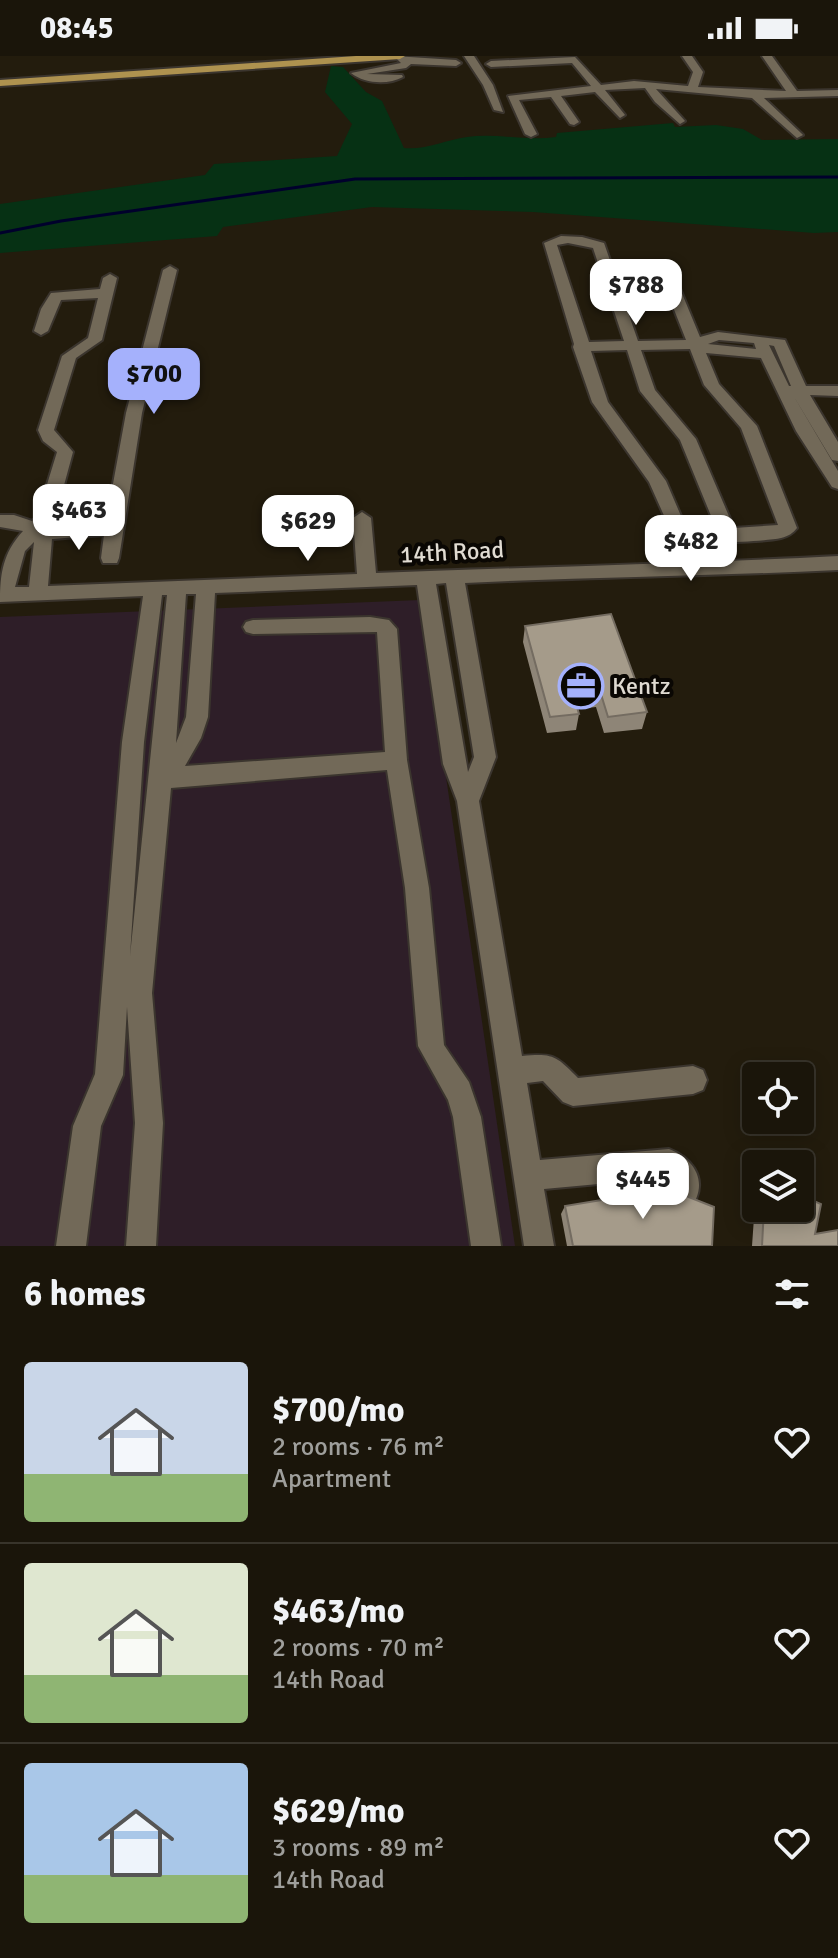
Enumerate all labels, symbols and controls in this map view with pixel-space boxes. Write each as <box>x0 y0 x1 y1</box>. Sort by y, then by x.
text: 08:45 <box>40 10 114 47</box>
pin: $788 <box>589 259 683 327</box>
text: $788 <box>608 269 664 301</box>
pin: $700 <box>107 348 201 416</box>
text: $700 <box>126 358 182 390</box>
pin: $463 <box>32 484 126 552</box>
text: $463 <box>51 494 107 526</box>
pin: $629 <box>261 495 355 563</box>
text: $629 <box>280 505 336 537</box>
pin: $482 <box>644 515 738 583</box>
text: $482 <box>663 525 719 557</box>
street label: 14th Road <box>399 534 505 570</box>
office icon: Kentz <box>557 662 605 710</box>
place label: Kentz <box>612 671 670 701</box>
map controls <box>742 1062 814 1222</box>
button: locate <box>742 1062 814 1134</box>
button: layers <box>742 1150 814 1222</box>
pin: $445 <box>596 1153 690 1221</box>
text: $445 <box>615 1163 671 1195</box>
icon: filters <box>770 1272 814 1316</box>
text: 6 homes <box>24 1273 145 1315</box>
text: $700/mo <box>272 1389 405 1431</box>
icon: home <box>88 1394 184 1490</box>
icon: heart <box>770 1420 814 1464</box>
text: 2 rooms · 76 m² <box>272 1431 445 1463</box>
text: Apartment <box>272 1463 391 1495</box>
text: $463/mo <box>272 1590 405 1632</box>
icon: home <box>88 1595 184 1691</box>
icon: heart <box>770 1621 814 1665</box>
text: 2 rooms · 70 m² <box>272 1632 445 1664</box>
text: 14th Road <box>272 1664 385 1696</box>
text: $629/mo <box>272 1790 405 1832</box>
icon: home <box>88 1795 184 1891</box>
icon: heart <box>770 1821 814 1865</box>
text: 3 rooms · 89 m² <box>272 1832 445 1864</box>
text: 14th Road <box>272 1864 385 1896</box>

